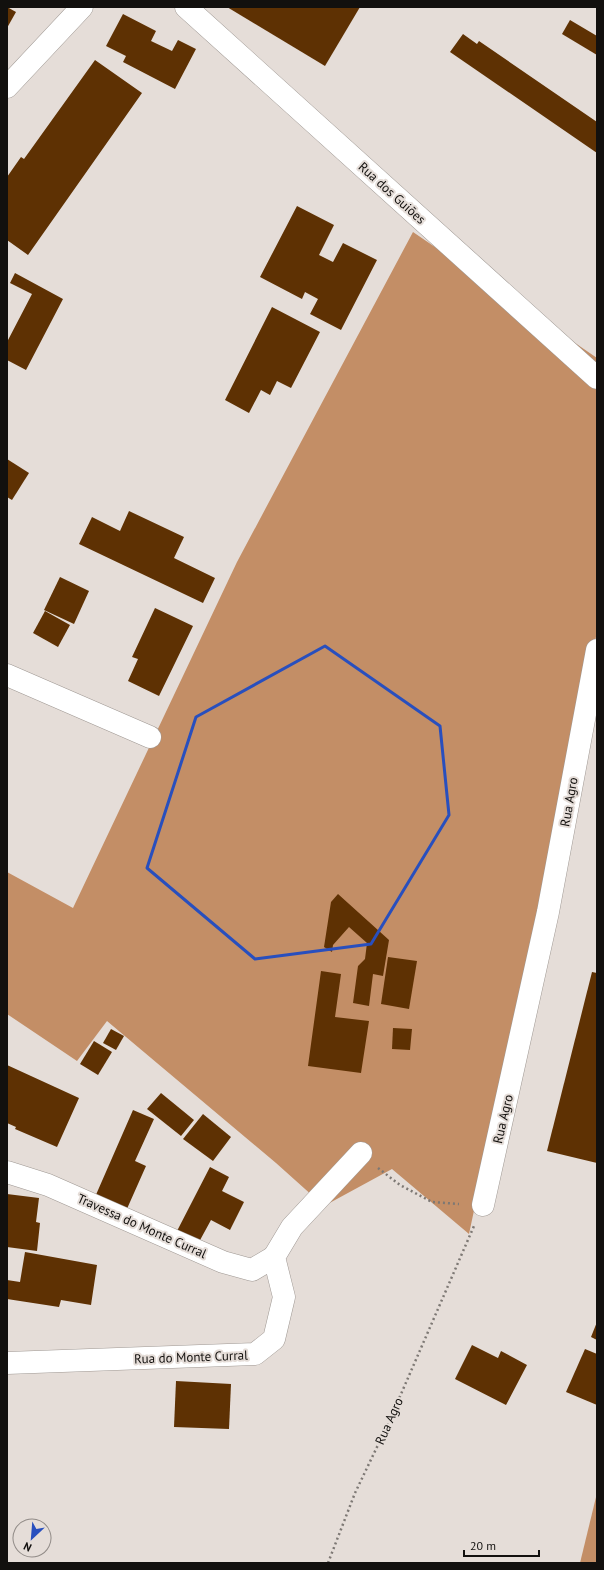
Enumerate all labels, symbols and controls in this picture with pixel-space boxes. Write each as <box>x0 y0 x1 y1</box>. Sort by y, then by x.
street label: Rua dos Guiões <box>355 158 429 228</box>
street label: Rua Agro <box>556 776 582 828</box>
street label: Rua Agro <box>489 1093 517 1145</box>
street label: Travessa do Monte Curral <box>75 1190 209 1262</box>
street label: Rua do Monte Curral <box>134 1347 248 1367</box>
street label: Rua Agro <box>371 1395 407 1447</box>
north arrow <box>12 1518 52 1558</box>
scale bar <box>464 1532 539 1558</box>
text: 20 m <box>470 1538 496 1553</box>
text: N <box>21 1539 34 1555</box>

